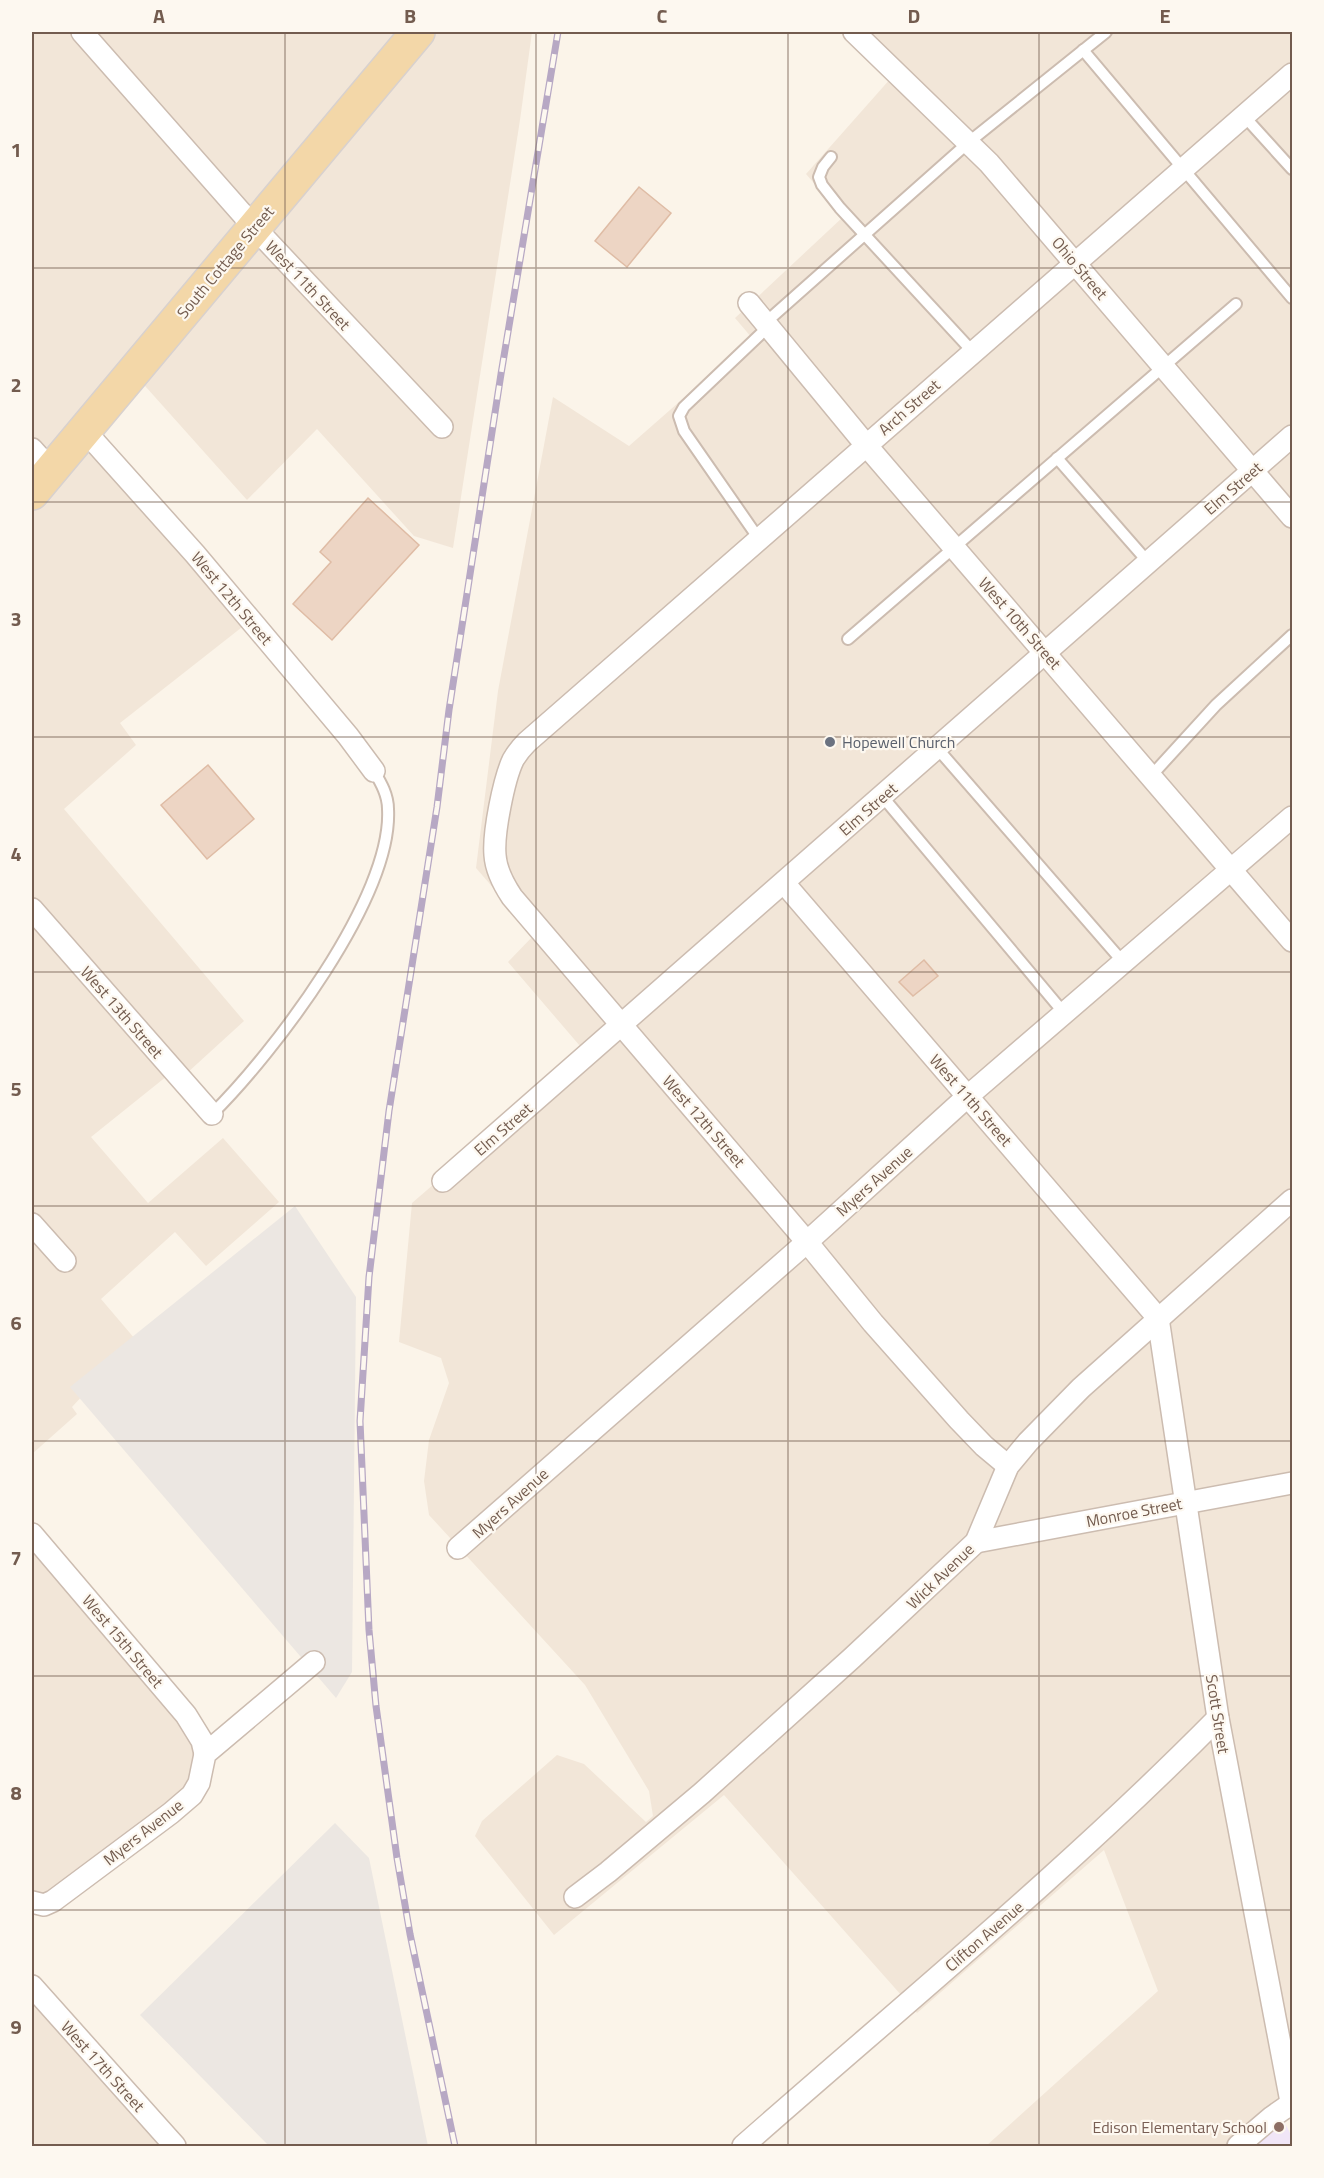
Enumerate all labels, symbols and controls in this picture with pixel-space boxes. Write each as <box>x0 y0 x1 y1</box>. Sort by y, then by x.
text: A <box>153 0 165 31</box>
text: B <box>404 0 416 31</box>
text: C <box>657 0 668 31</box>
text: D <box>908 0 920 31</box>
text: E <box>1159 0 1171 31</box>
text: 1 <box>10 134 22 165</box>
street label: South Cottage Street <box>171 200 280 324</box>
street label: Ohio Street <box>1046 231 1114 305</box>
street label: West 11th Street <box>260 235 356 336</box>
text: 2 <box>10 369 22 400</box>
street label: Arch Street <box>873 373 946 441</box>
street label: Elm Street <box>1198 456 1268 520</box>
street label: West 12th Street <box>186 546 279 650</box>
street label: West 10th Street <box>973 572 1067 675</box>
text: 3 <box>10 603 22 634</box>
place label: Hopewell Church <box>842 730 955 754</box>
marker: Hopewell Church <box>823 735 837 749</box>
street label: Elm Street <box>833 777 903 841</box>
text: 4 <box>10 838 22 869</box>
street label: West 13th Street <box>75 961 169 1064</box>
street label: West 11th Street <box>924 1049 1018 1152</box>
street label: West 12th Street <box>657 1070 751 1173</box>
text: 5 <box>10 1073 22 1104</box>
street label: Elm Street <box>468 1097 538 1161</box>
street label: Myers Avenue <box>830 1140 918 1222</box>
text: 6 <box>10 1307 22 1338</box>
street label: Myers Avenue <box>466 1462 554 1544</box>
street label: Monroe Street <box>1084 1491 1184 1533</box>
street label: Wick Avenue <box>901 1538 979 1614</box>
text: 7 <box>10 1542 22 1573</box>
street label: West 15th Street <box>77 1589 170 1693</box>
street label: Scott Street <box>1200 1673 1236 1756</box>
text: 8 <box>10 1777 22 1808</box>
street label: Myers Avenue <box>98 1793 188 1871</box>
street label: Clifton Avenue <box>939 1895 1029 1977</box>
text: 9 <box>10 2011 22 2042</box>
street label: West 17th Street <box>55 2015 151 2117</box>
place label: Edison Elementary School <box>1092 2115 1267 2139</box>
marker: Edison Elementary School <box>1272 2120 1286 2134</box>

